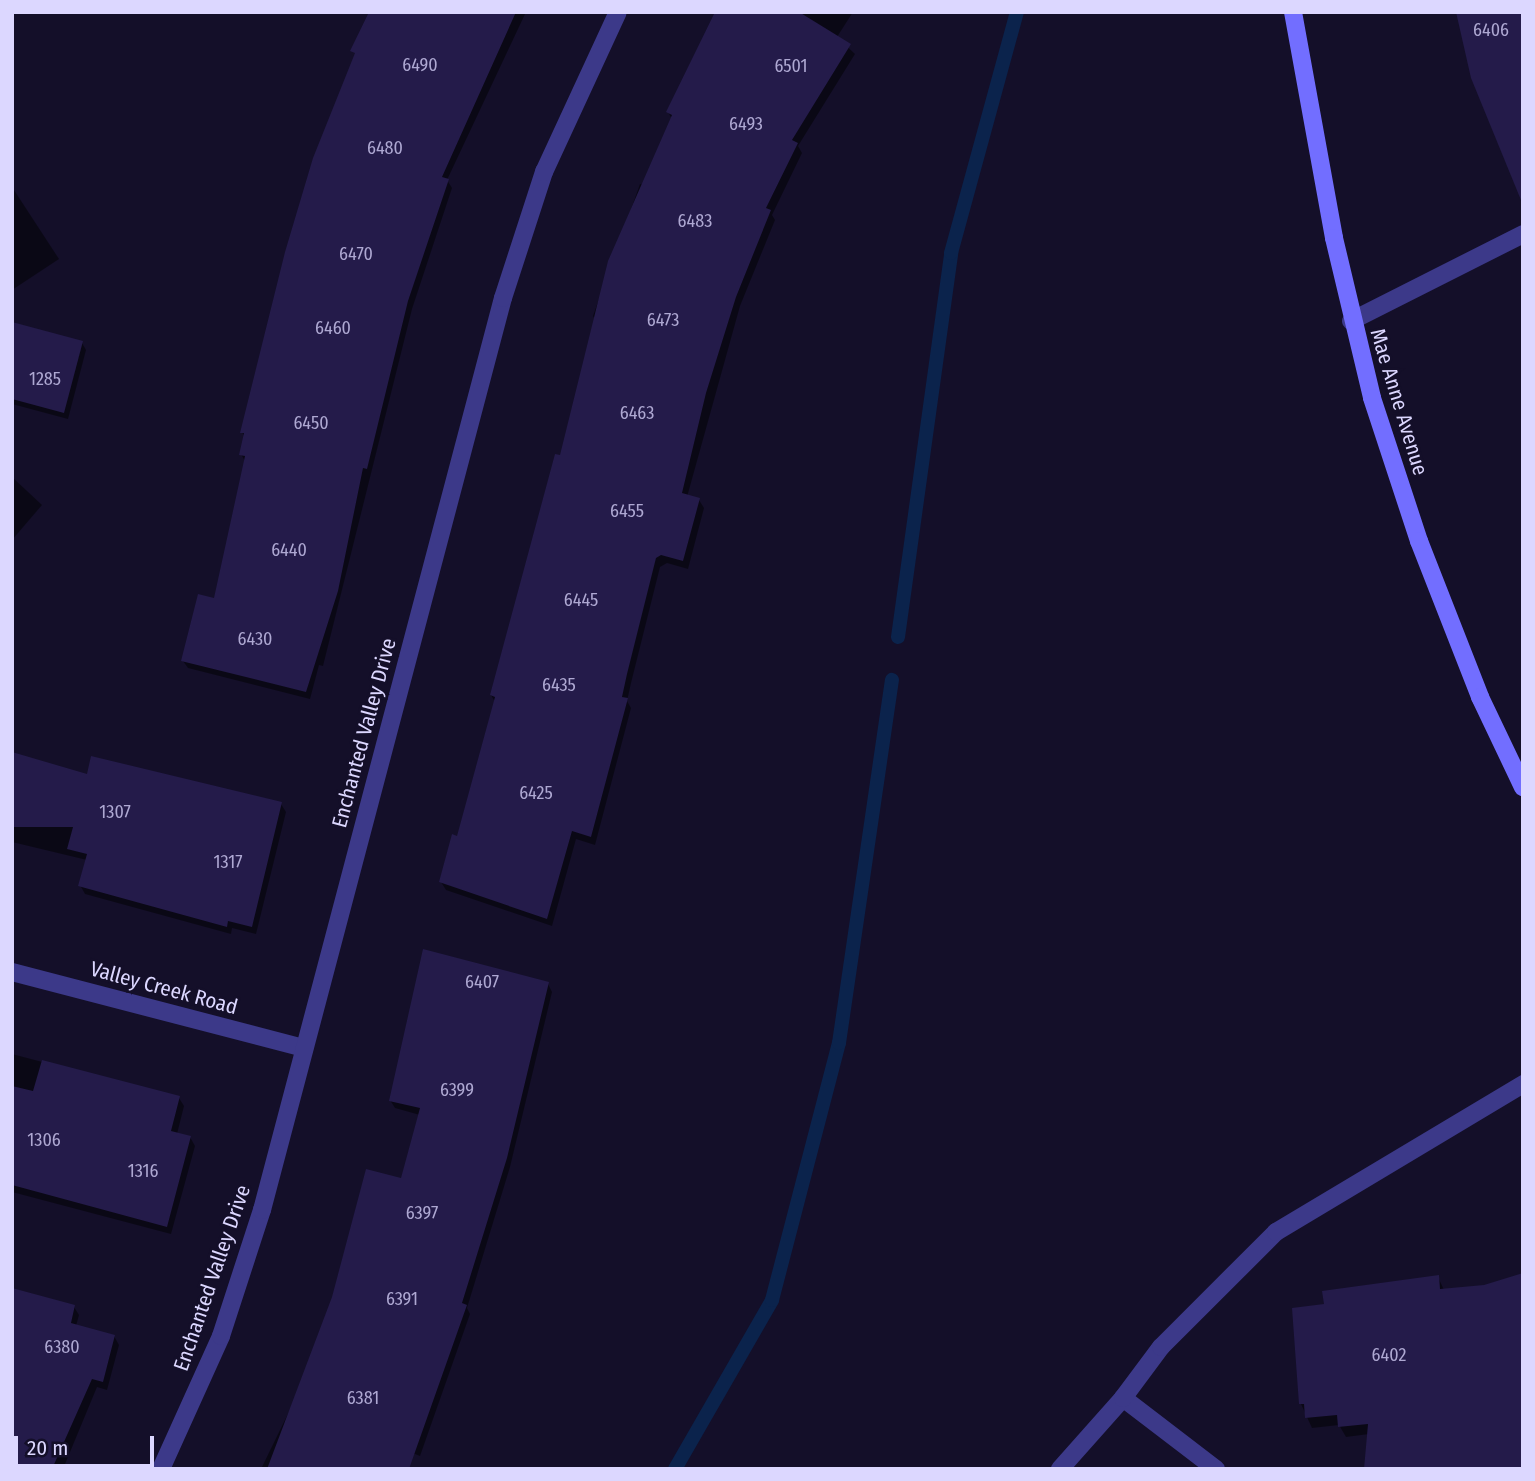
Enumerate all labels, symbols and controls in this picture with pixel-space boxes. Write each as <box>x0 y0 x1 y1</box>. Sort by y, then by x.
house number: 6406 <box>1473 19 1509 41</box>
house number: 6490 <box>402 54 438 76</box>
house number: 6501 <box>774 55 808 77</box>
house number: 6493 <box>729 113 763 135</box>
house number: 6480 <box>367 137 403 159</box>
house number: 6483 <box>678 210 712 232</box>
house number: 6470 <box>339 243 373 265</box>
house number: 6473 <box>647 309 679 331</box>
house number: 6460 <box>315 317 351 339</box>
street label: Mae Anne Avenue <box>1365 326 1433 478</box>
house number: 1285 <box>29 368 61 390</box>
house number: 6463 <box>620 402 654 424</box>
house number: 6450 <box>293 412 329 434</box>
house number: 6455 <box>610 500 644 522</box>
house number: 6440 <box>271 539 307 561</box>
house number: 6445 <box>564 589 598 611</box>
house number: 6430 <box>238 628 272 650</box>
street label: Enchanted Valley Drive <box>327 635 401 831</box>
house number: 6435 <box>542 674 576 696</box>
house number: 6425 <box>519 782 553 804</box>
house number: 1307 <box>99 801 131 823</box>
house number: 1317 <box>213 851 243 873</box>
street label: Valley Creek Road <box>88 956 240 1020</box>
house number: 6407 <box>465 971 499 993</box>
house number: 6399 <box>440 1079 474 1101</box>
house number: 1306 <box>27 1129 61 1151</box>
house number: 1316 <box>128 1160 158 1182</box>
street label: Enchanted Valley Drive <box>168 1182 256 1374</box>
house number: 6397 <box>406 1202 438 1224</box>
house number: 6391 <box>386 1288 418 1310</box>
house number: 6380 <box>44 1336 80 1358</box>
house number: 6402 <box>1372 1344 1406 1366</box>
house number: 6381 <box>347 1387 379 1409</box>
scale bar <box>18 1422 158 1466</box>
text: 20 m <box>27 1435 68 1461</box>

